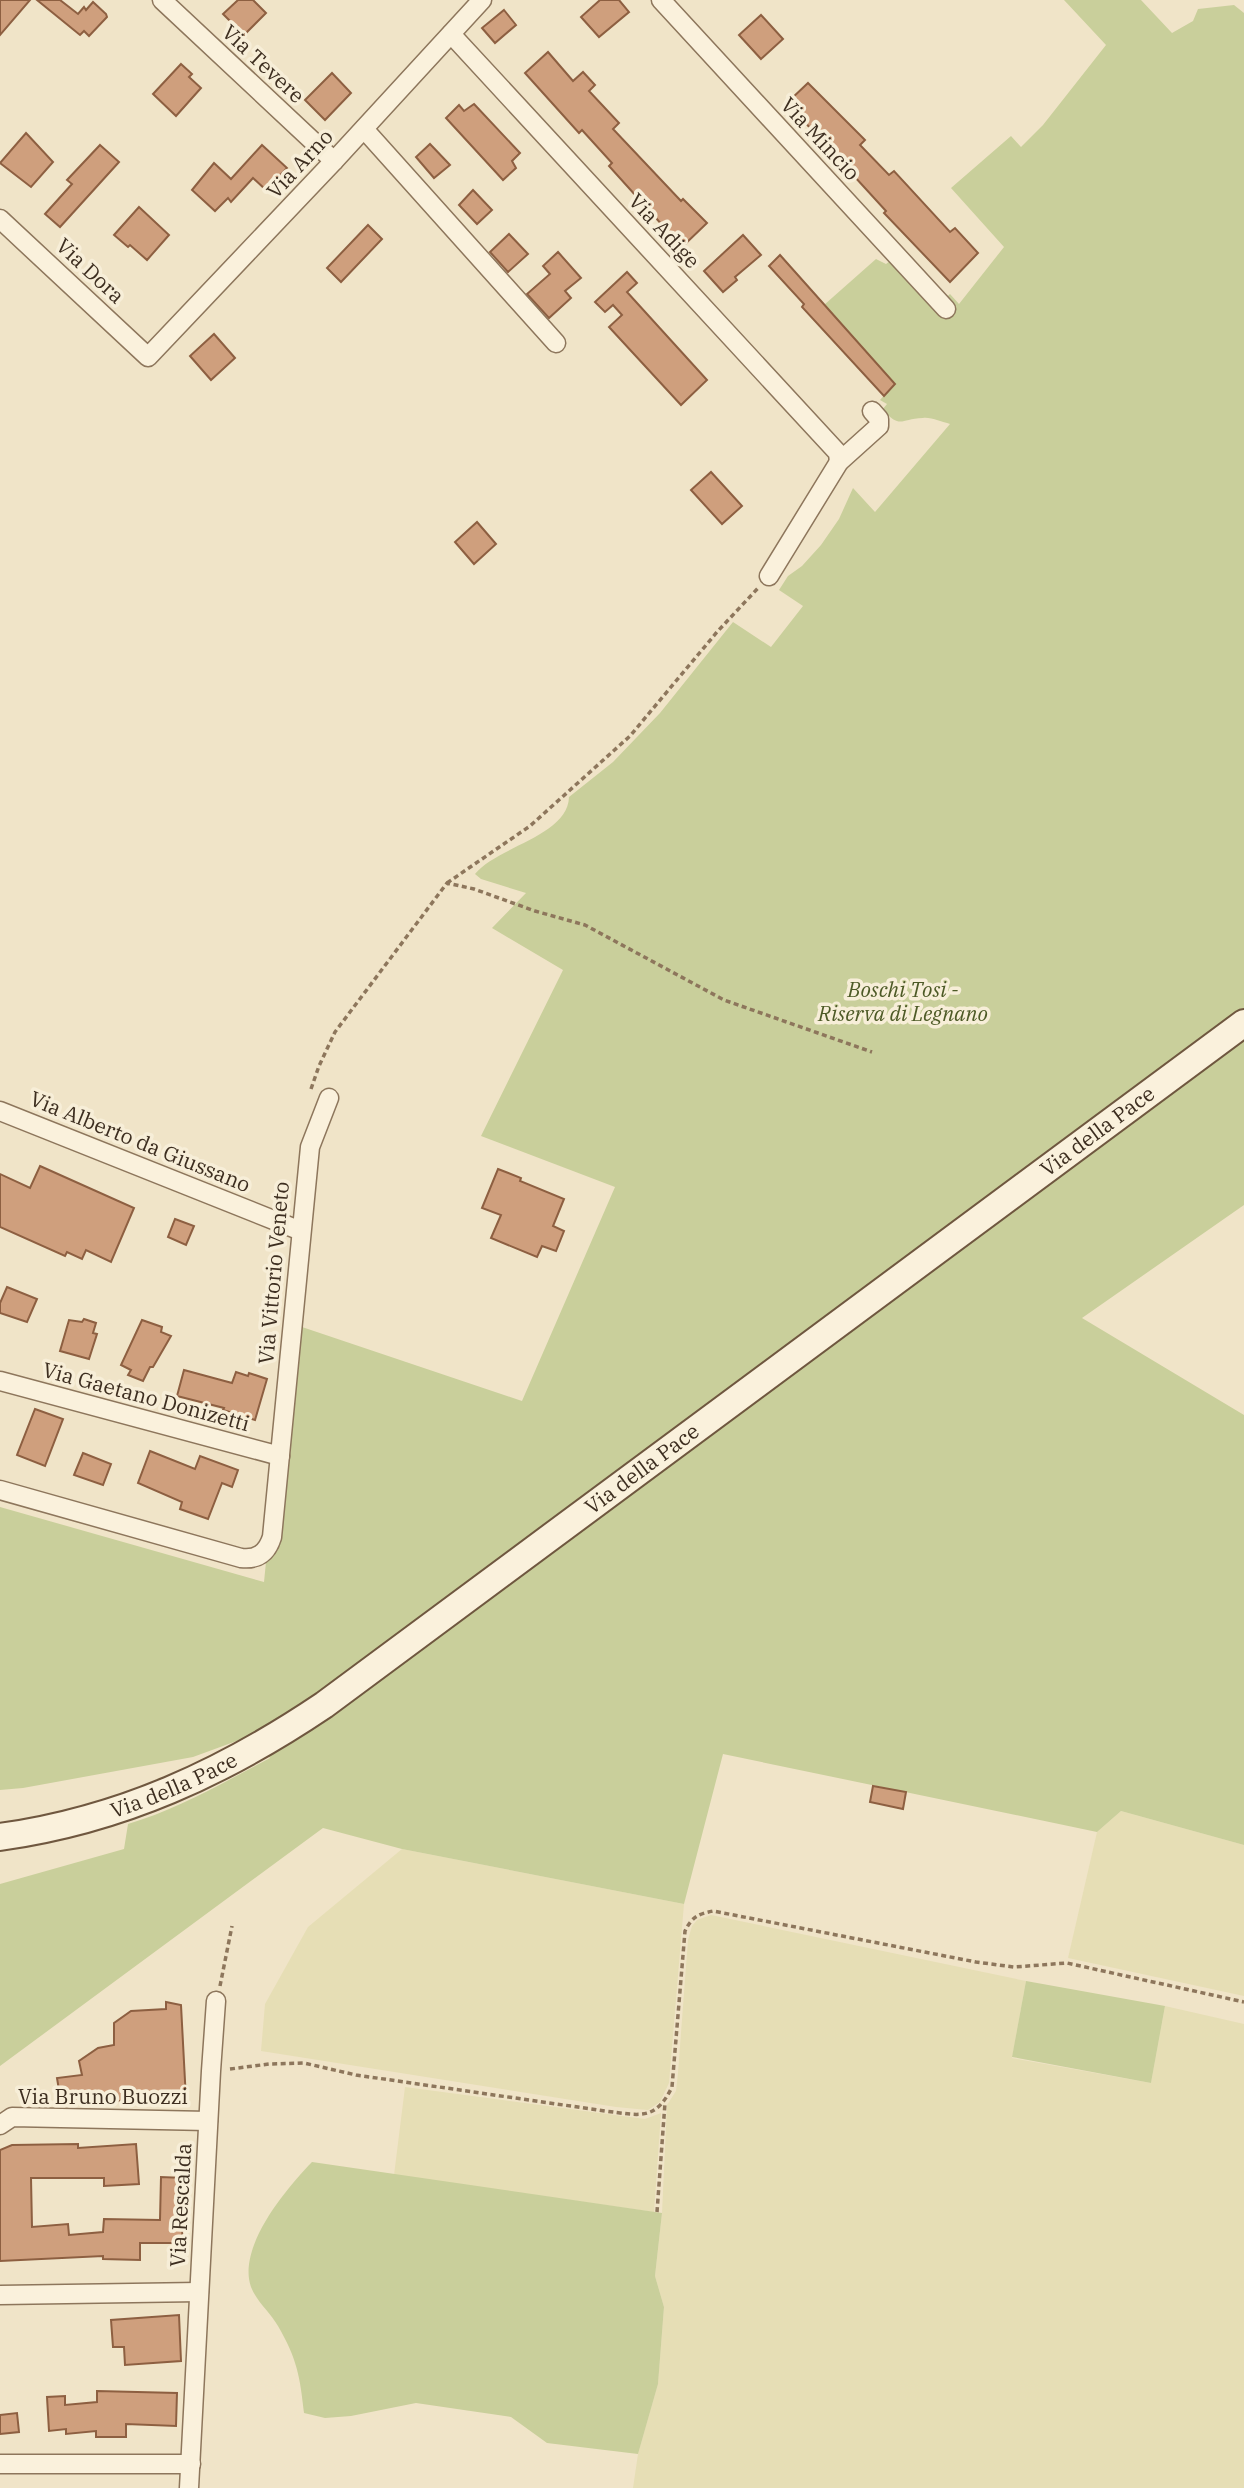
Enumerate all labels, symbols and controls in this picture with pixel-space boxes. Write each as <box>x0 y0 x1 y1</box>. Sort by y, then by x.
street label: Via Tevere <box>216 18 311 109</box>
street label: Via Mincio <box>775 91 866 186</box>
street label: Via Arno <box>260 123 339 204</box>
street label: Via Adige <box>623 187 707 274</box>
street label: Via Dora <box>50 231 131 309</box>
park label: Boschi Tosi - Riserva di Legnano <box>817 975 988 1027</box>
street label: Via della Pace <box>1034 1079 1160 1182</box>
street label: Via Alberto da Giussano <box>26 1084 255 1198</box>
street label: Via Vittorio Veneto <box>251 1180 295 1366</box>
street label: Via Gaetano Donizetti <box>40 1355 253 1437</box>
street label: Via della Pace <box>579 1417 704 1520</box>
street label: Via della Pace <box>107 1745 242 1824</box>
street label: Via Bruno Buozzi <box>18 2082 188 2110</box>
street label: Via Rescalda <box>163 2142 197 2268</box>

